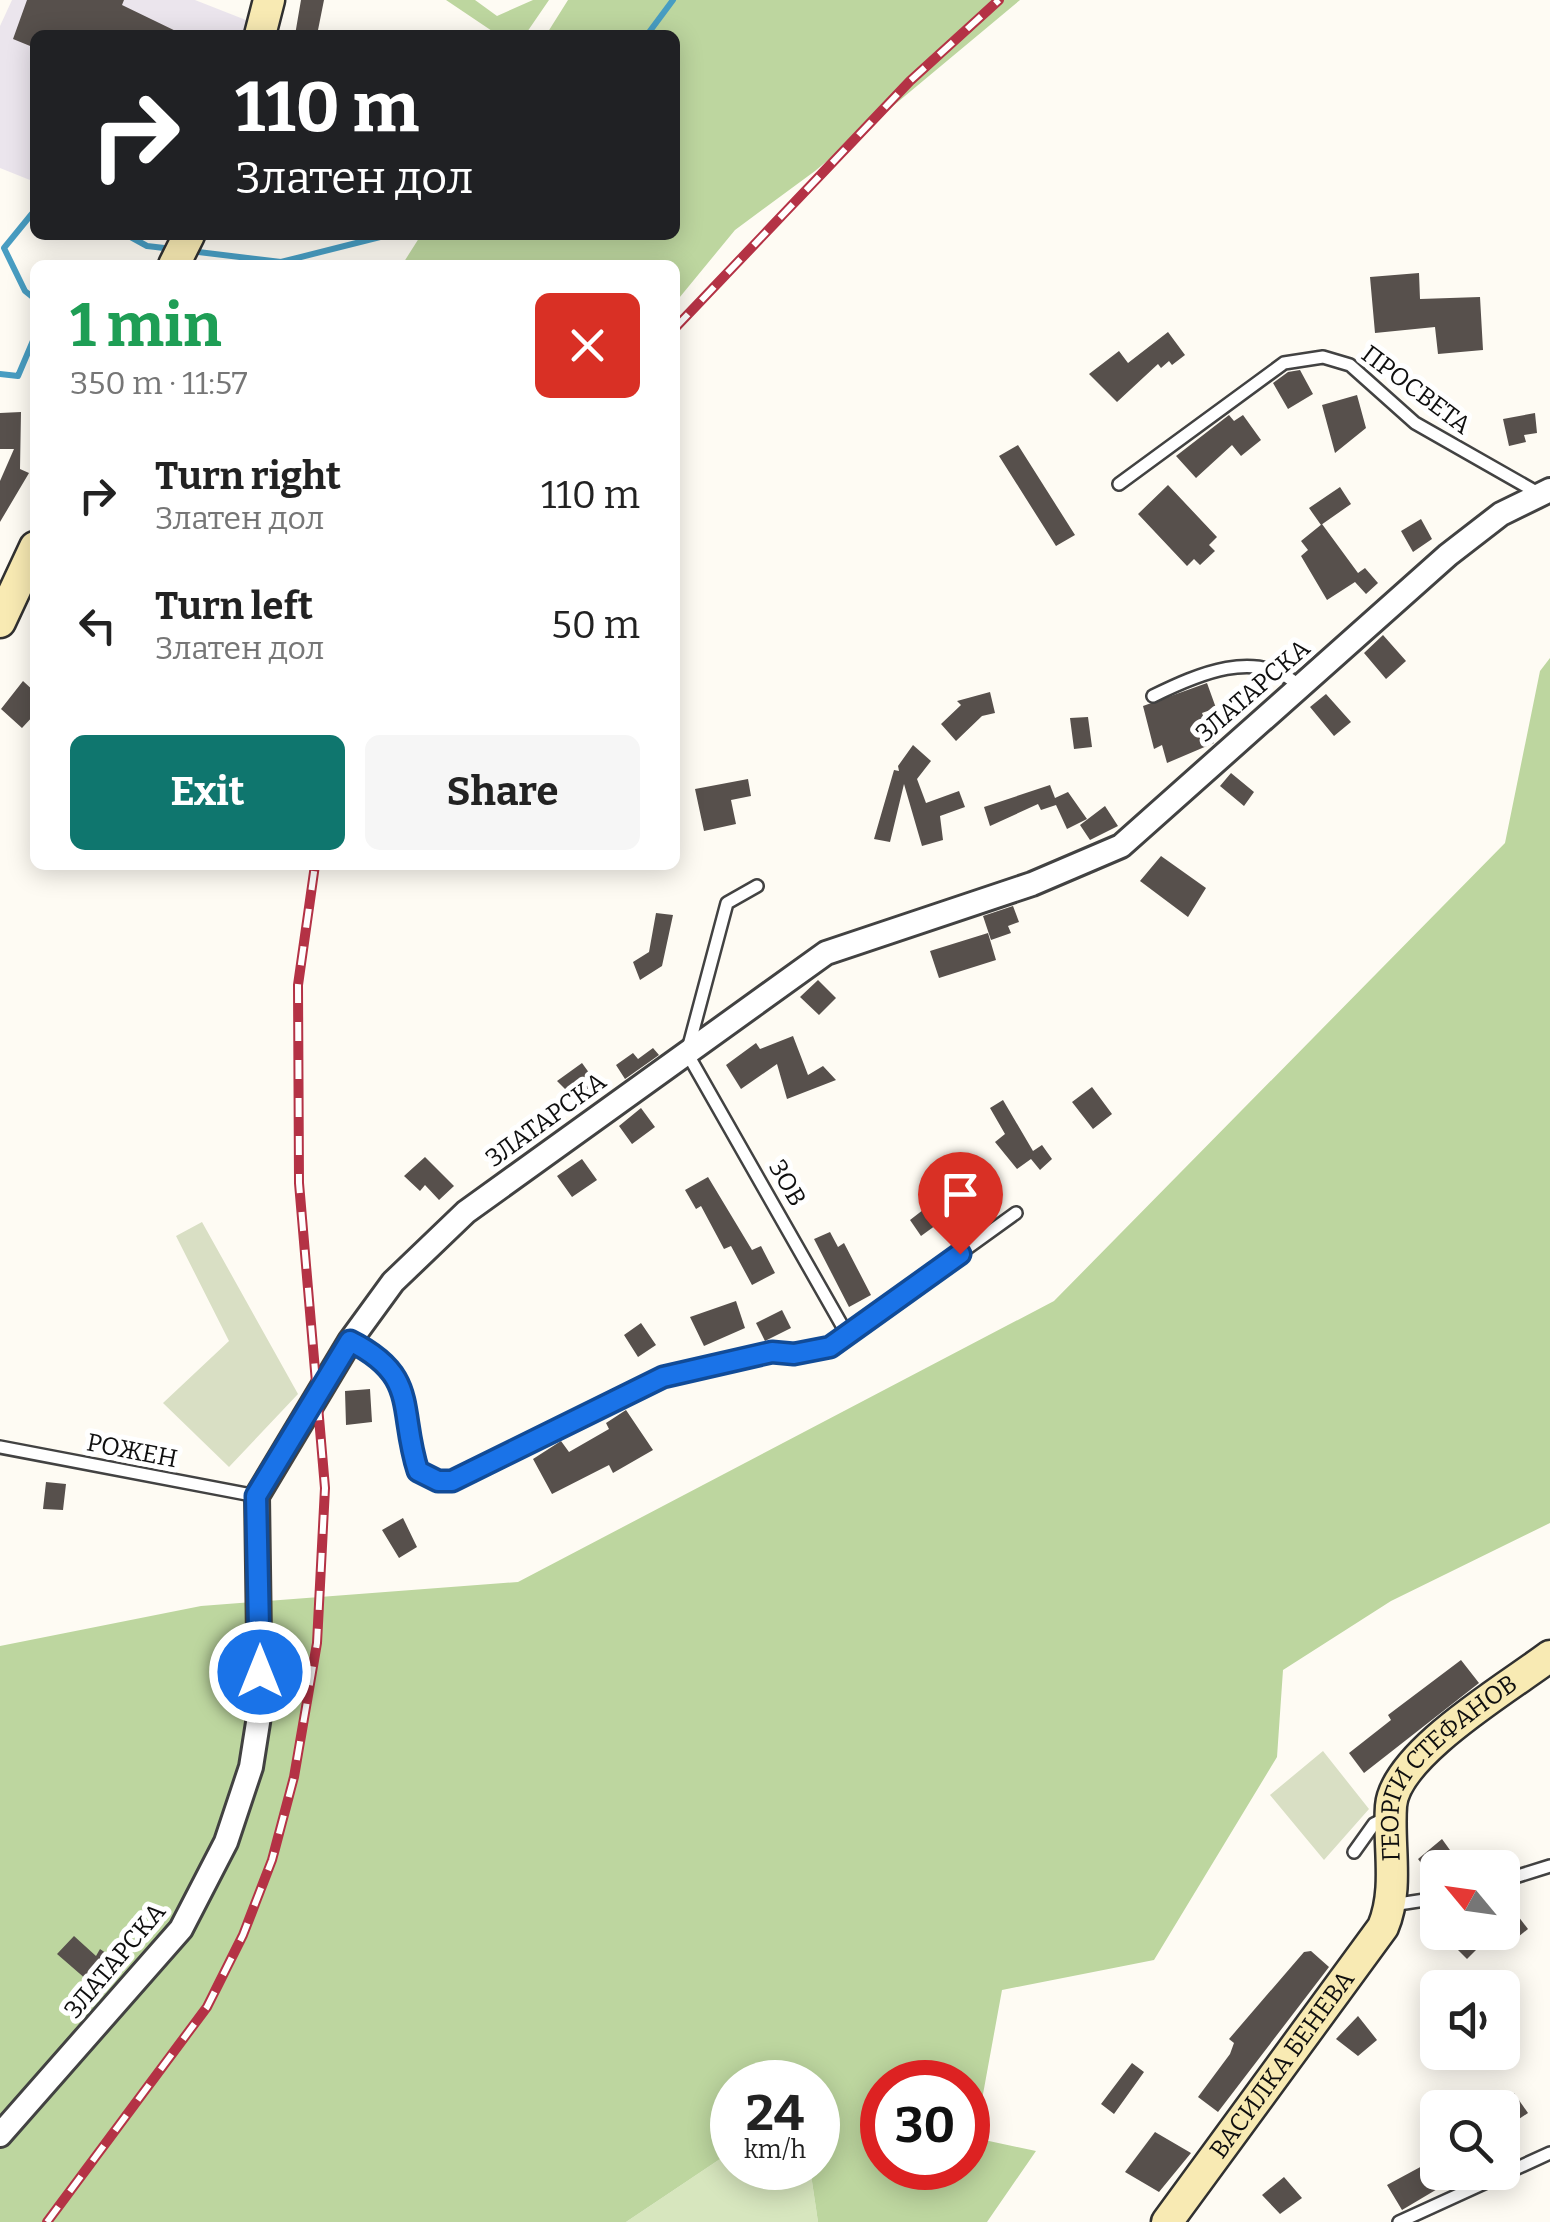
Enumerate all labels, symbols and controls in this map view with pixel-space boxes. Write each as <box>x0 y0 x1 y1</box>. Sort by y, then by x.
text: 110 m <box>235 66 419 150</box>
icon: right <box>70 70 200 200</box>
text: Златен дол <box>235 151 473 205</box>
text: 1 min <box>70 290 222 362</box>
button: close <box>535 293 640 398</box>
street label: ПРОСВЕТА <box>1355 339 1477 441</box>
text: 350 m · 11:57 <box>70 364 248 402</box>
text: Turn right <box>155 453 341 499</box>
icon: right <box>70 468 125 523</box>
text: 110 m <box>541 472 640 518</box>
text: Златен дол <box>155 499 324 537</box>
text: Turn left <box>155 583 313 629</box>
icon: left <box>70 598 125 653</box>
text: 50 m <box>551 602 640 648</box>
text: Златен дол <box>155 629 324 667</box>
street label: ЗЛАТАРСКА <box>1190 633 1316 749</box>
button: Exit <box>70 735 345 850</box>
button: Share <box>365 735 640 850</box>
street label: ЗЛАТАРСКА <box>480 1066 612 1174</box>
pin <box>918 1152 1003 1255</box>
street label: ЗОВ <box>762 1154 812 1212</box>
icon: arrive <box>933 1167 988 1222</box>
street label: РОЖЕН <box>84 1428 180 1474</box>
position arrow <box>208 1620 312 1724</box>
street label: ГЕОРГИ СТЕФАНОВ <box>1375 1669 1523 1862</box>
north arrow <box>1420 1850 1520 1950</box>
map controls <box>1420 1850 1520 2190</box>
street label: ЗЛАТАРСКА <box>58 1897 172 2025</box>
street label: ВАСИЛКА БЕНЕВА <box>1204 1965 1361 2164</box>
button: sound <box>1420 1970 1520 2070</box>
speed limit sign: 30 <box>860 2060 990 2190</box>
text: 24 <box>746 2083 804 2143</box>
button: search <box>1420 2090 1520 2190</box>
text: km/h <box>744 2135 806 2165</box>

